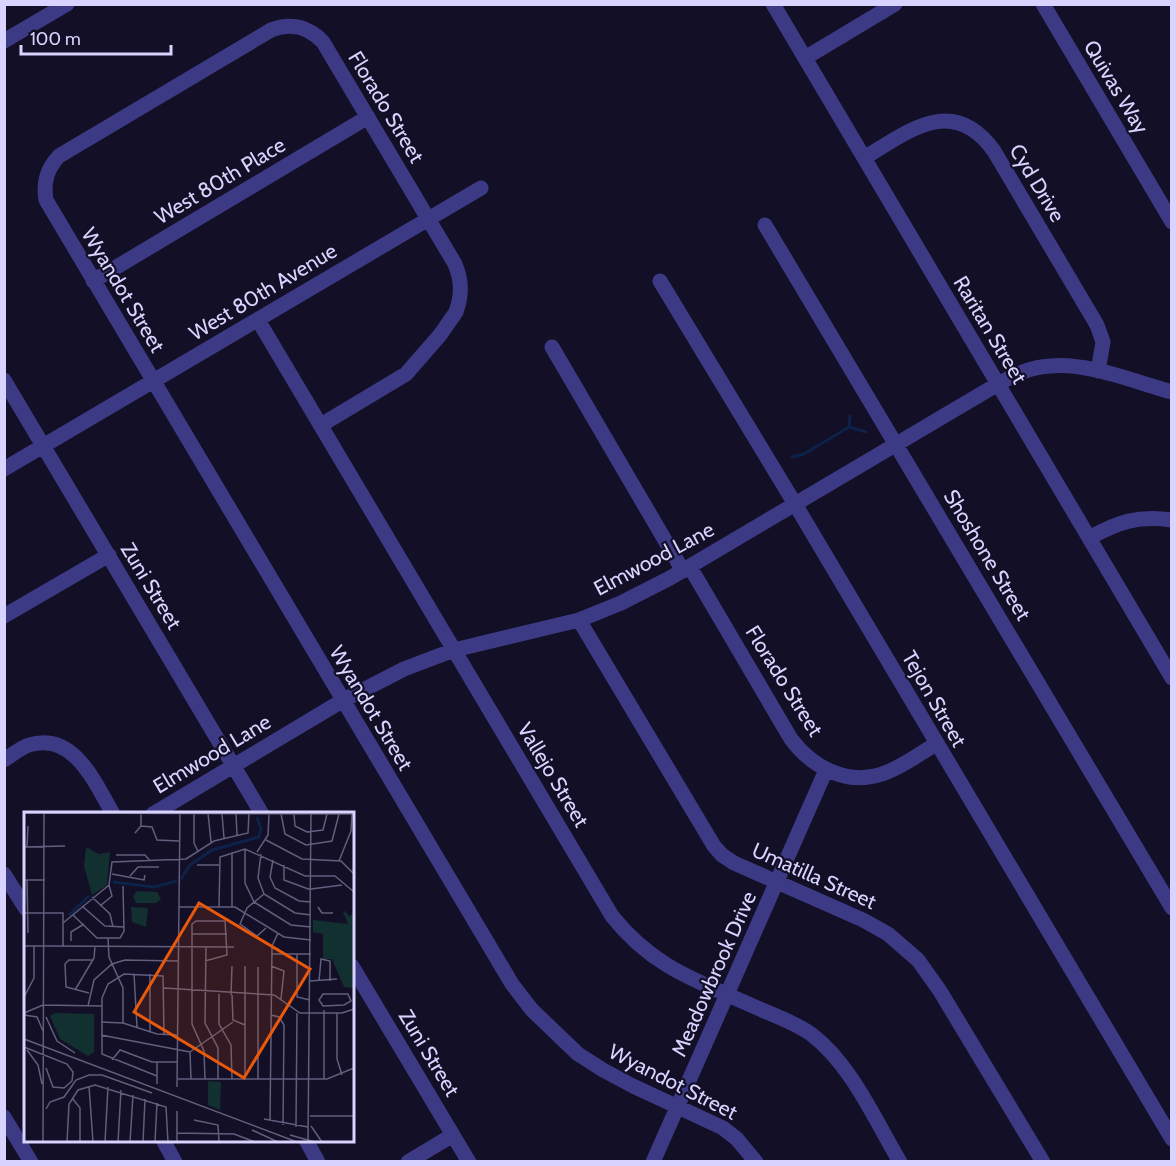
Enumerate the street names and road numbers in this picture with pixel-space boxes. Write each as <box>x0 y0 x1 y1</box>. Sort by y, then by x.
street label: Quivas Way <box>1079 36 1154 138</box>
street label: Florado Street <box>343 46 430 167</box>
street label: West 80th Place <box>150 132 290 229</box>
street label: Cyd Drive <box>1004 139 1071 227</box>
street label: Wyandot Street <box>76 223 170 357</box>
street label: West 80th Avenue <box>185 238 341 345</box>
street label: Raritan Street <box>948 271 1032 388</box>
street label: Shoshone Street <box>939 485 1036 625</box>
street label: Elmwood Lane <box>589 516 718 601</box>
street label: Zuni Street <box>116 538 187 634</box>
street label: Florado Street <box>740 621 828 741</box>
street label: Wyandot Street <box>324 641 418 775</box>
street label: Tejon Street <box>896 646 972 752</box>
street label: Elmwood Lane <box>149 709 275 798</box>
street label: Vallejo Street <box>512 718 594 832</box>
street label: Umatilla Street <box>748 837 880 914</box>
street label: Meadowbrook Drive <box>666 887 761 1060</box>
street label: Zuni Street <box>394 1005 465 1101</box>
street label: Wyandot Street <box>605 1038 742 1125</box>

